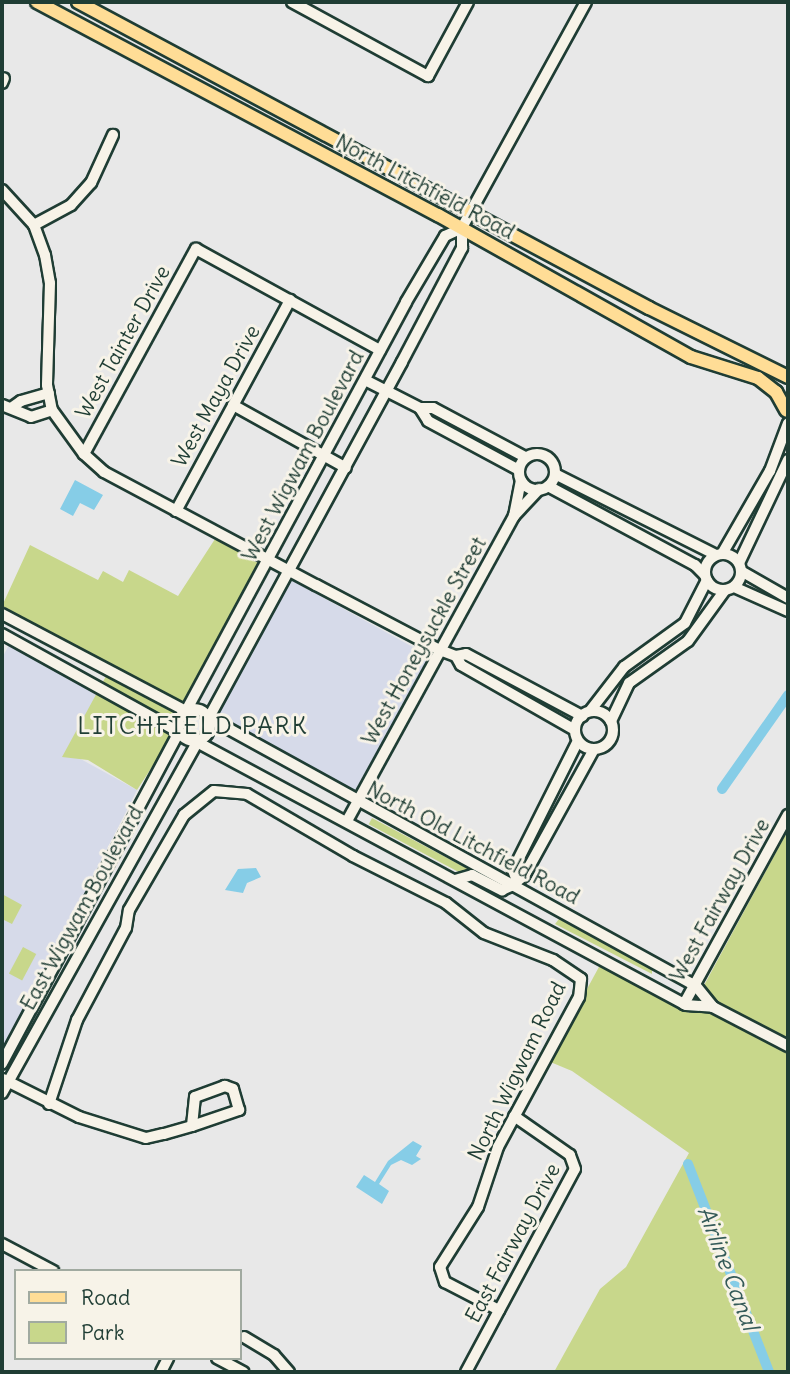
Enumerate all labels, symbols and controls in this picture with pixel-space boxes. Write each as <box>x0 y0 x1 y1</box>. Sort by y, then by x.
street label: North Litchfield Road <box>331 129 519 245</box>
street label: West Tainter Drive <box>71 261 175 423</box>
street label: West Maya Drive <box>167 321 265 471</box>
street label: West Wigwam Boulevard <box>237 346 369 566</box>
street label: West Honeysuckle Street <box>356 533 492 749</box>
district label: LITCHFIELD PARK <box>79 712 307 740</box>
street label: North Old Litchfield Road <box>362 776 584 910</box>
street label: East Wigwam Boulevard <box>15 801 149 1015</box>
street label: West Fairway Drive <box>665 814 775 986</box>
street label: North Wigwam Road <box>463 978 571 1164</box>
street label: East Fairway Drive <box>460 1159 566 1327</box>
water label: Airline Canal <box>692 1202 764 1334</box>
legend <box>14 1269 242 1360</box>
text: Road <box>81 1284 130 1311</box>
text: Park <box>81 1319 124 1346</box>

